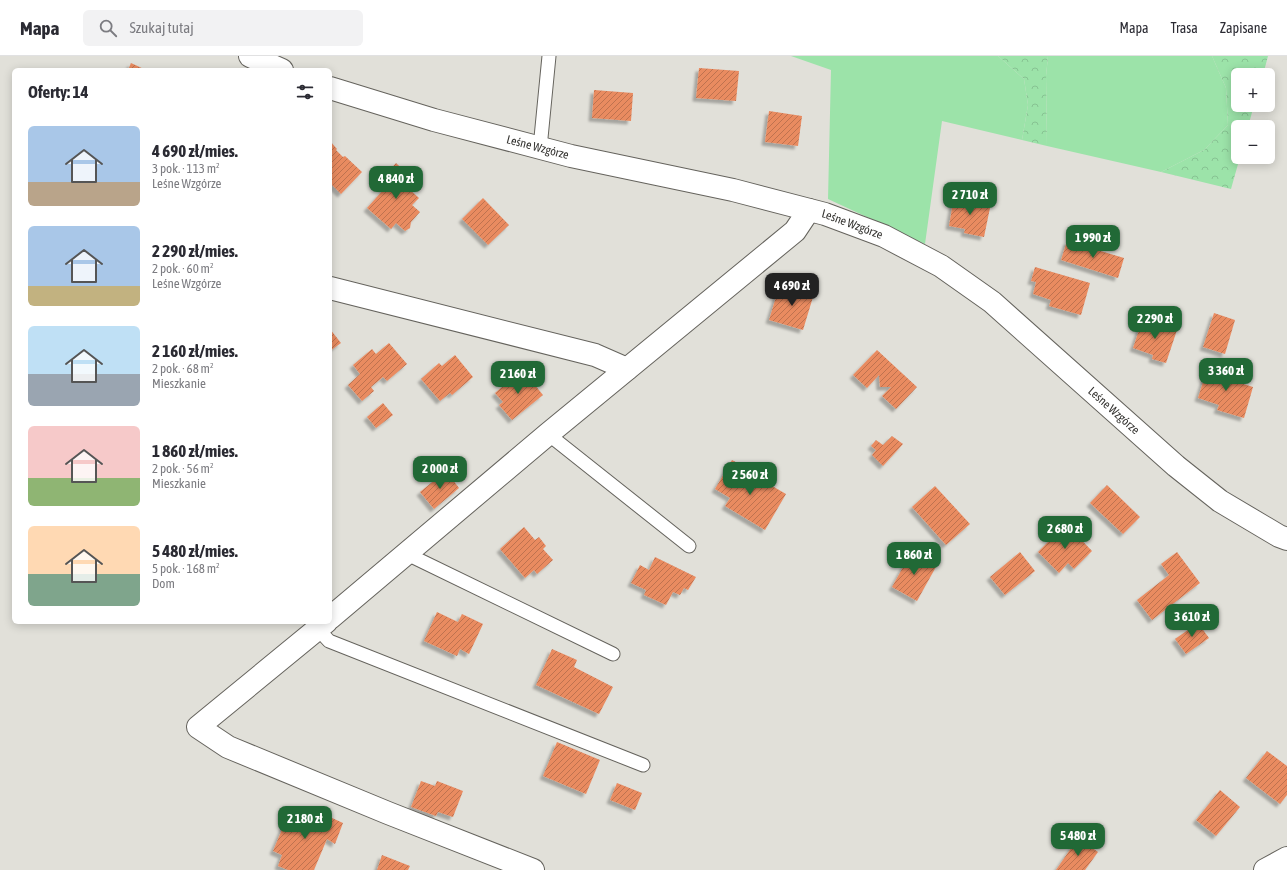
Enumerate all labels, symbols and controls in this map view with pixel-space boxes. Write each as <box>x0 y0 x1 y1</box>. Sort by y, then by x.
search box <box>83 10 363 46</box>
text: Mapa <box>20 17 59 39</box>
icon: search <box>97 17 119 39</box>
text: Szukaj tutaj <box>129 19 194 36</box>
text: Mapa <box>1120 20 1149 36</box>
text: Trasa <box>1171 20 1198 36</box>
text: Zapisane <box>1220 20 1267 36</box>
map controls <box>1231 68 1275 164</box>
button: + <box>1231 68 1275 112</box>
icon: filters <box>294 81 316 103</box>
text: Oferty: 14 <box>28 82 88 102</box>
button: − <box>1231 120 1275 164</box>
street label: Leśne Wzgórze <box>505 132 570 162</box>
text: 4 690 zł/mies. <box>152 141 238 161</box>
icon: home <box>60 142 108 190</box>
text: 3 pok. · 113 m² <box>152 161 220 176</box>
pin: 4 840 zł <box>355 166 437 200</box>
text: 4 840 zł <box>378 171 414 186</box>
text: Leśne Wzgórze <box>152 176 221 191</box>
pin: 2 710 zł <box>929 182 1011 216</box>
text: 2 710 zł <box>952 187 988 202</box>
street label: Leśne Wzgórze <box>820 206 885 242</box>
pin: 1 990 zł <box>1052 225 1134 259</box>
text: 1 990 zł <box>1075 230 1111 245</box>
text: 2 290 zł/mies. <box>152 241 238 261</box>
icon: home <box>60 242 108 290</box>
text: 2 pok. · 60 m² <box>152 261 214 276</box>
pin: 4 690 zł <box>751 273 833 307</box>
text: Leśne Wzgórze <box>152 276 221 291</box>
text: 4 690 zł <box>774 278 810 293</box>
pin: 2 290 zł <box>1114 306 1196 340</box>
text: 2 290 zł <box>1137 311 1173 326</box>
text: 2 160 zł/mies. <box>152 341 238 361</box>
icon: home <box>60 342 108 390</box>
pin: 3 360 zł <box>1185 358 1267 392</box>
text: 2 pok. · 68 m² <box>152 361 214 376</box>
pin: 2 160 zł <box>477 361 559 395</box>
text: 3 360 zł <box>1208 363 1244 378</box>
text: 2 160 zł <box>500 366 536 381</box>
text: Mieszkanie <box>152 376 206 391</box>
street label: Leśne Wzgórze <box>1085 384 1142 437</box>
text: 1 860 zł/mies. <box>152 441 238 461</box>
icon: home <box>60 442 108 490</box>
pin: 2 000 zł <box>399 456 481 490</box>
text: 2 pok. · 56 m² <box>152 461 214 476</box>
text: 2 000 zł <box>422 461 458 476</box>
pin: 2 560 zł <box>709 462 791 496</box>
text: 2 560 zł <box>732 467 768 482</box>
text: Mieszkanie <box>152 476 206 491</box>
pin: 2 680 zł <box>1024 516 1106 550</box>
text: 2 680 zł <box>1047 521 1083 536</box>
text: 5 480 zł/mies. <box>152 541 238 561</box>
icon: home <box>60 542 108 590</box>
pin: 1 860 zł <box>873 542 955 576</box>
text: 1 860 zł <box>896 547 932 562</box>
text: 5 pok. · 168 m² <box>152 561 220 576</box>
text: Dom <box>152 576 175 591</box>
pin: 3 610 zł <box>1151 604 1233 638</box>
text: 3 610 zł <box>1174 609 1210 624</box>
pin: 2 180 zł <box>264 806 346 840</box>
text: 2 180 zł <box>287 811 323 826</box>
pin: 5 480 zł <box>1037 823 1119 857</box>
text: 5 480 zł <box>1060 828 1096 843</box>

